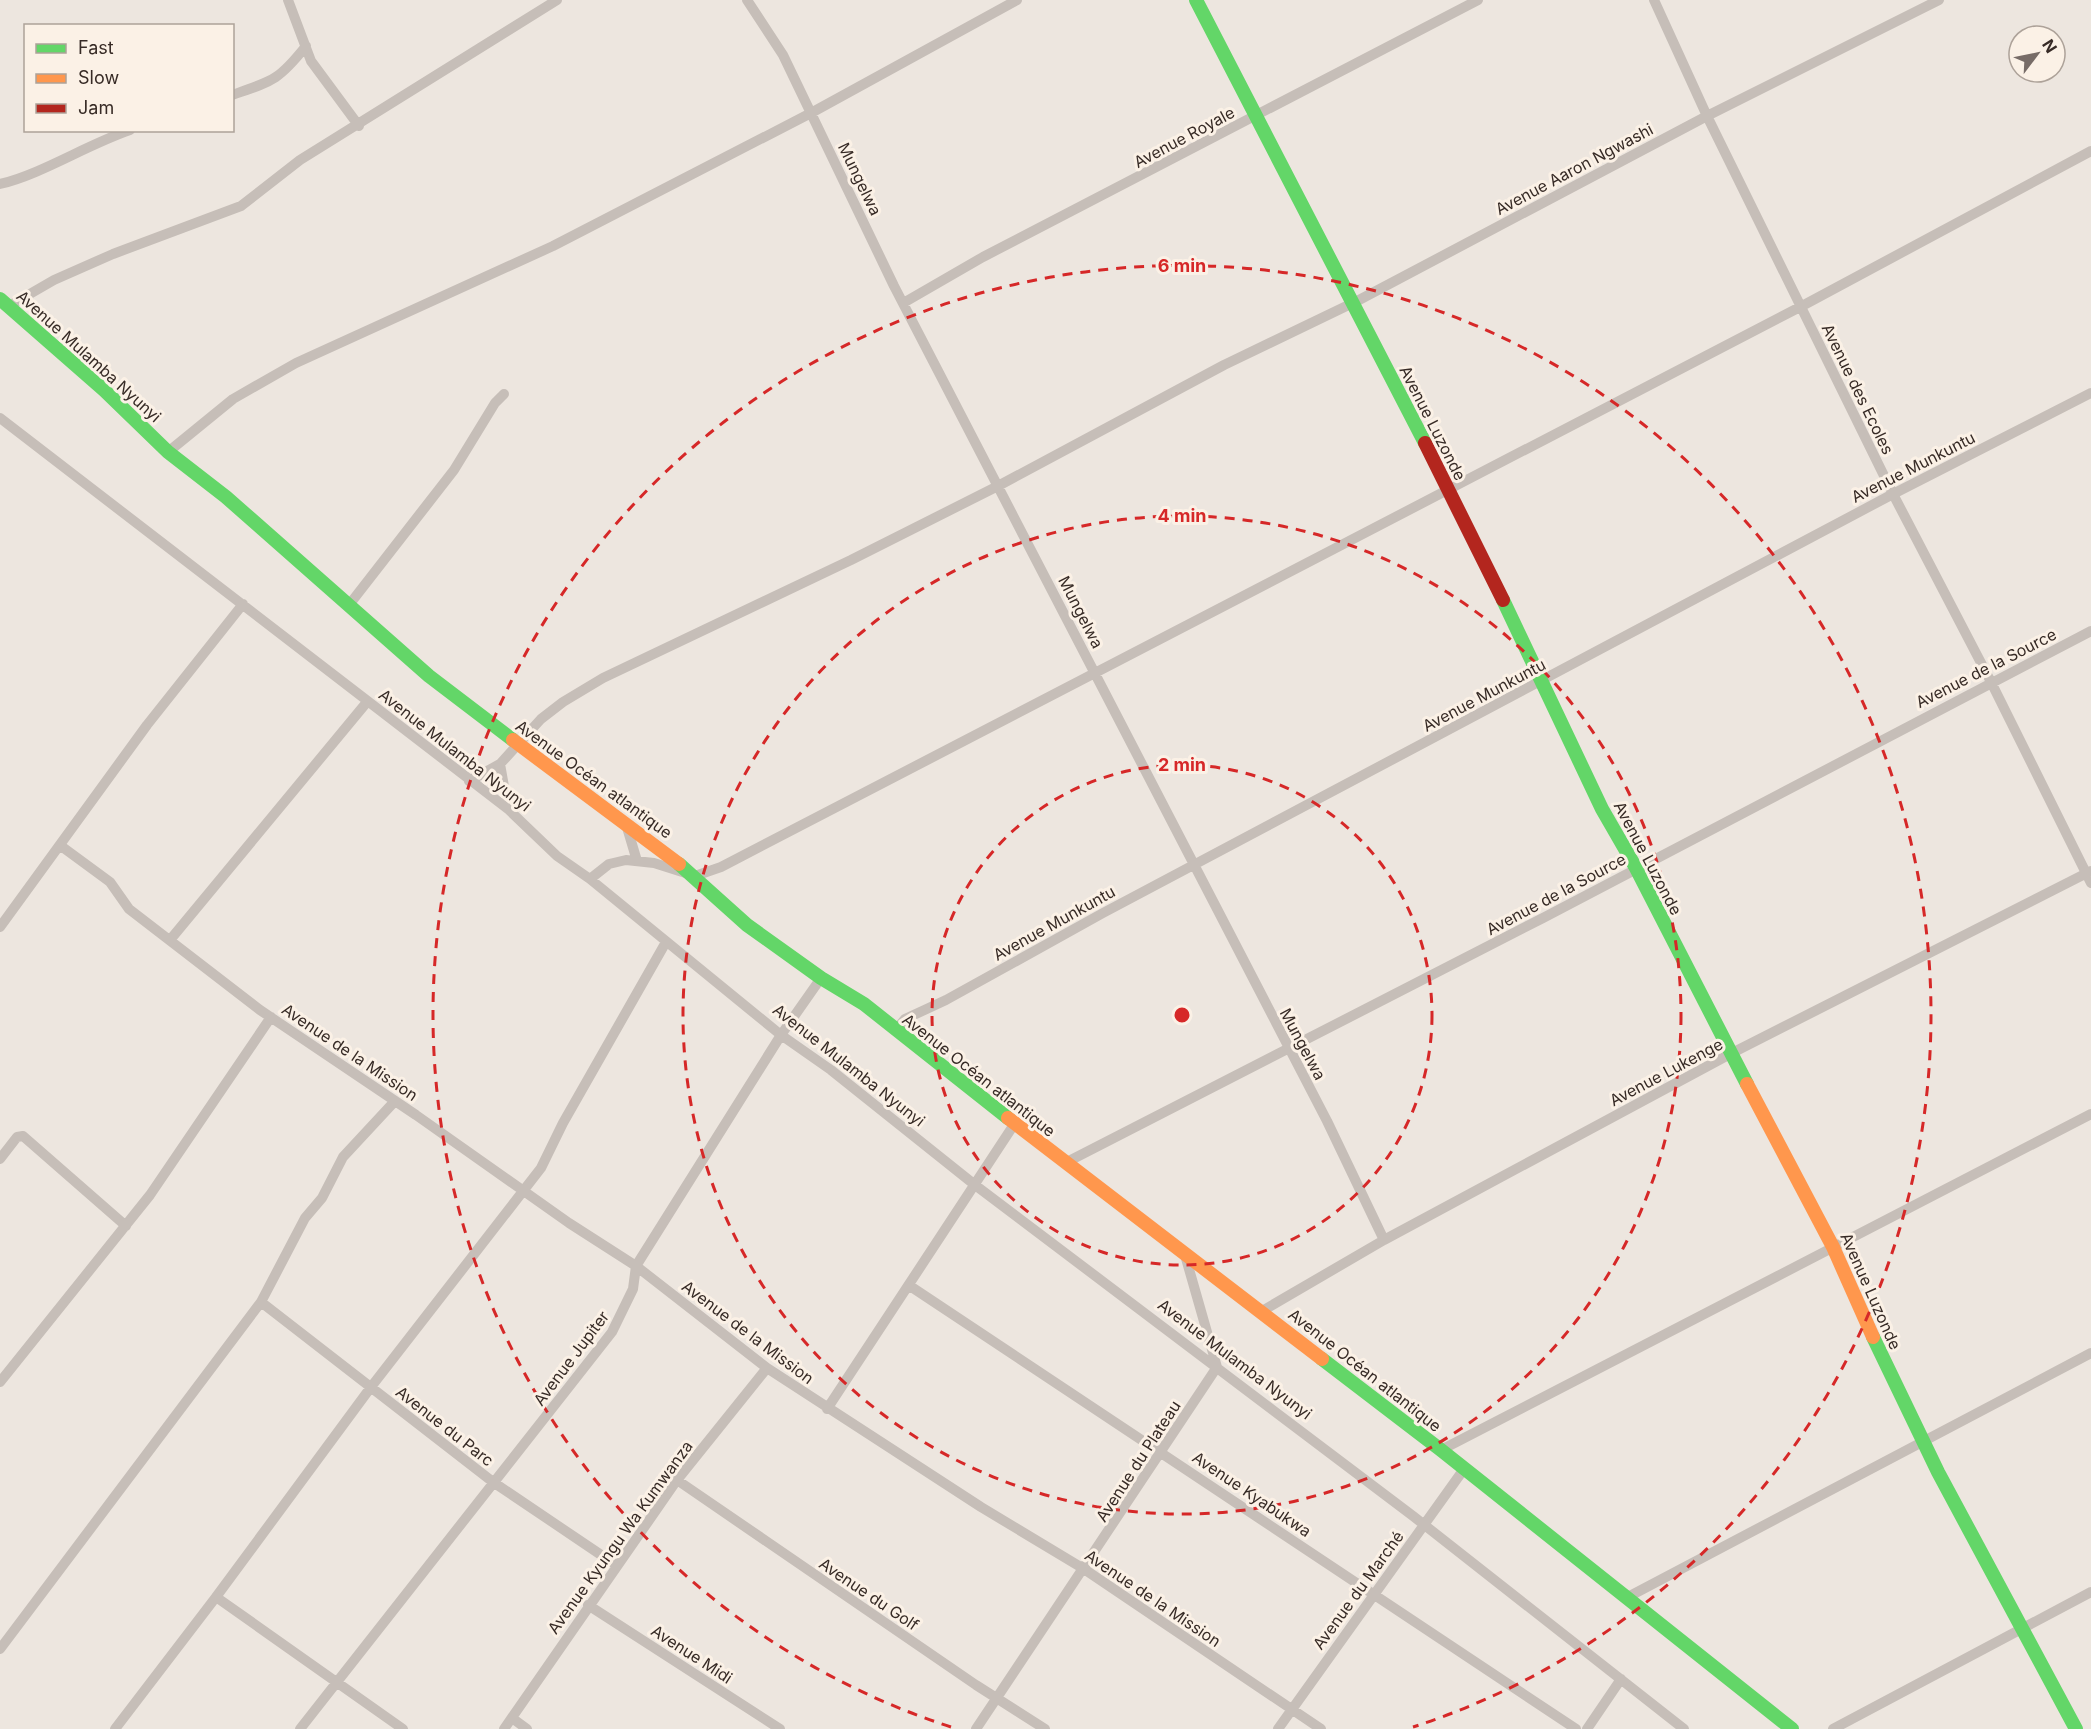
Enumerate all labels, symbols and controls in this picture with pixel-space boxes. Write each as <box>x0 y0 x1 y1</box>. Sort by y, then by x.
legend <box>24 24 234 132</box>
north arrow <box>2007 24 2067 84</box>
text: N <box>2038 36 2061 57</box>
text: Fast <box>78 37 114 58</box>
text: Slow <box>78 67 119 88</box>
text: Jam <box>78 97 114 118</box>
street label: Avenue Royale <box>1130 102 1238 172</box>
street label: Avenue Aaron Ngwashi <box>1492 119 1656 219</box>
street label: Mungelwa <box>834 139 886 219</box>
text: 6 min <box>1158 255 1206 276</box>
street label: Avenue Mulamba Nyunyi <box>13 286 165 426</box>
street label: Avenue des Ecoles <box>1818 320 1898 458</box>
street label: Avenue Luzonde <box>1395 362 1471 484</box>
street label: Avenue Munkuntu <box>1848 427 1978 507</box>
text: 4 min <box>1158 505 1206 526</box>
street label: Mungelwa <box>1054 573 1108 651</box>
street label: Avenue de la Source <box>1912 624 2060 712</box>
street label: Avenue Munkuntu <box>1419 654 1549 736</box>
street label: Avenue Mulamba Nyunyi <box>375 684 535 816</box>
street label: Avenue Océan atlantique <box>512 715 676 843</box>
text: 2 min <box>1158 754 1206 775</box>
street label: Avenue Luzonde <box>1610 798 1686 918</box>
street label: Avenue de la Source <box>1483 849 1629 939</box>
street label: Avenue Munkuntu <box>989 881 1119 965</box>
street label: Avenue de la Mission <box>278 999 422 1105</box>
street label: Avenue Mulamba Nyunyi <box>769 999 929 1131</box>
centre of rings <box>1172 1005 1192 1025</box>
street label: Mungelwa <box>1276 1005 1330 1083</box>
street label: Avenue Océan atlantique <box>898 1009 1060 1141</box>
street label: Avenue Lukenge <box>1606 1034 1726 1110</box>
street label: Avenue Luzonde <box>1836 1229 1906 1353</box>
street label: Avenue de la Mission <box>678 1276 818 1388</box>
street label: Avenue Mulamba Nyunyi <box>1154 1295 1316 1423</box>
street label: Avenue Océan atlantique <box>1284 1304 1446 1436</box>
street label: Avenue Jupiter <box>529 1307 613 1409</box>
street label: Avenue du Parc <box>392 1382 498 1470</box>
street label: Avenue du Plateau <box>1091 1397 1185 1525</box>
street label: Avenue Kyungu Wa Kumwanza <box>543 1436 697 1638</box>
street label: Avenue Kyabukwa <box>1189 1447 1315 1541</box>
street label: Avenue du Marché <box>1308 1527 1408 1653</box>
street label: Avenue de la Mission <box>1081 1545 1225 1651</box>
street label: Avenue du Golf <box>815 1553 923 1635</box>
street label: Avenue Midi <box>648 1620 736 1688</box>

